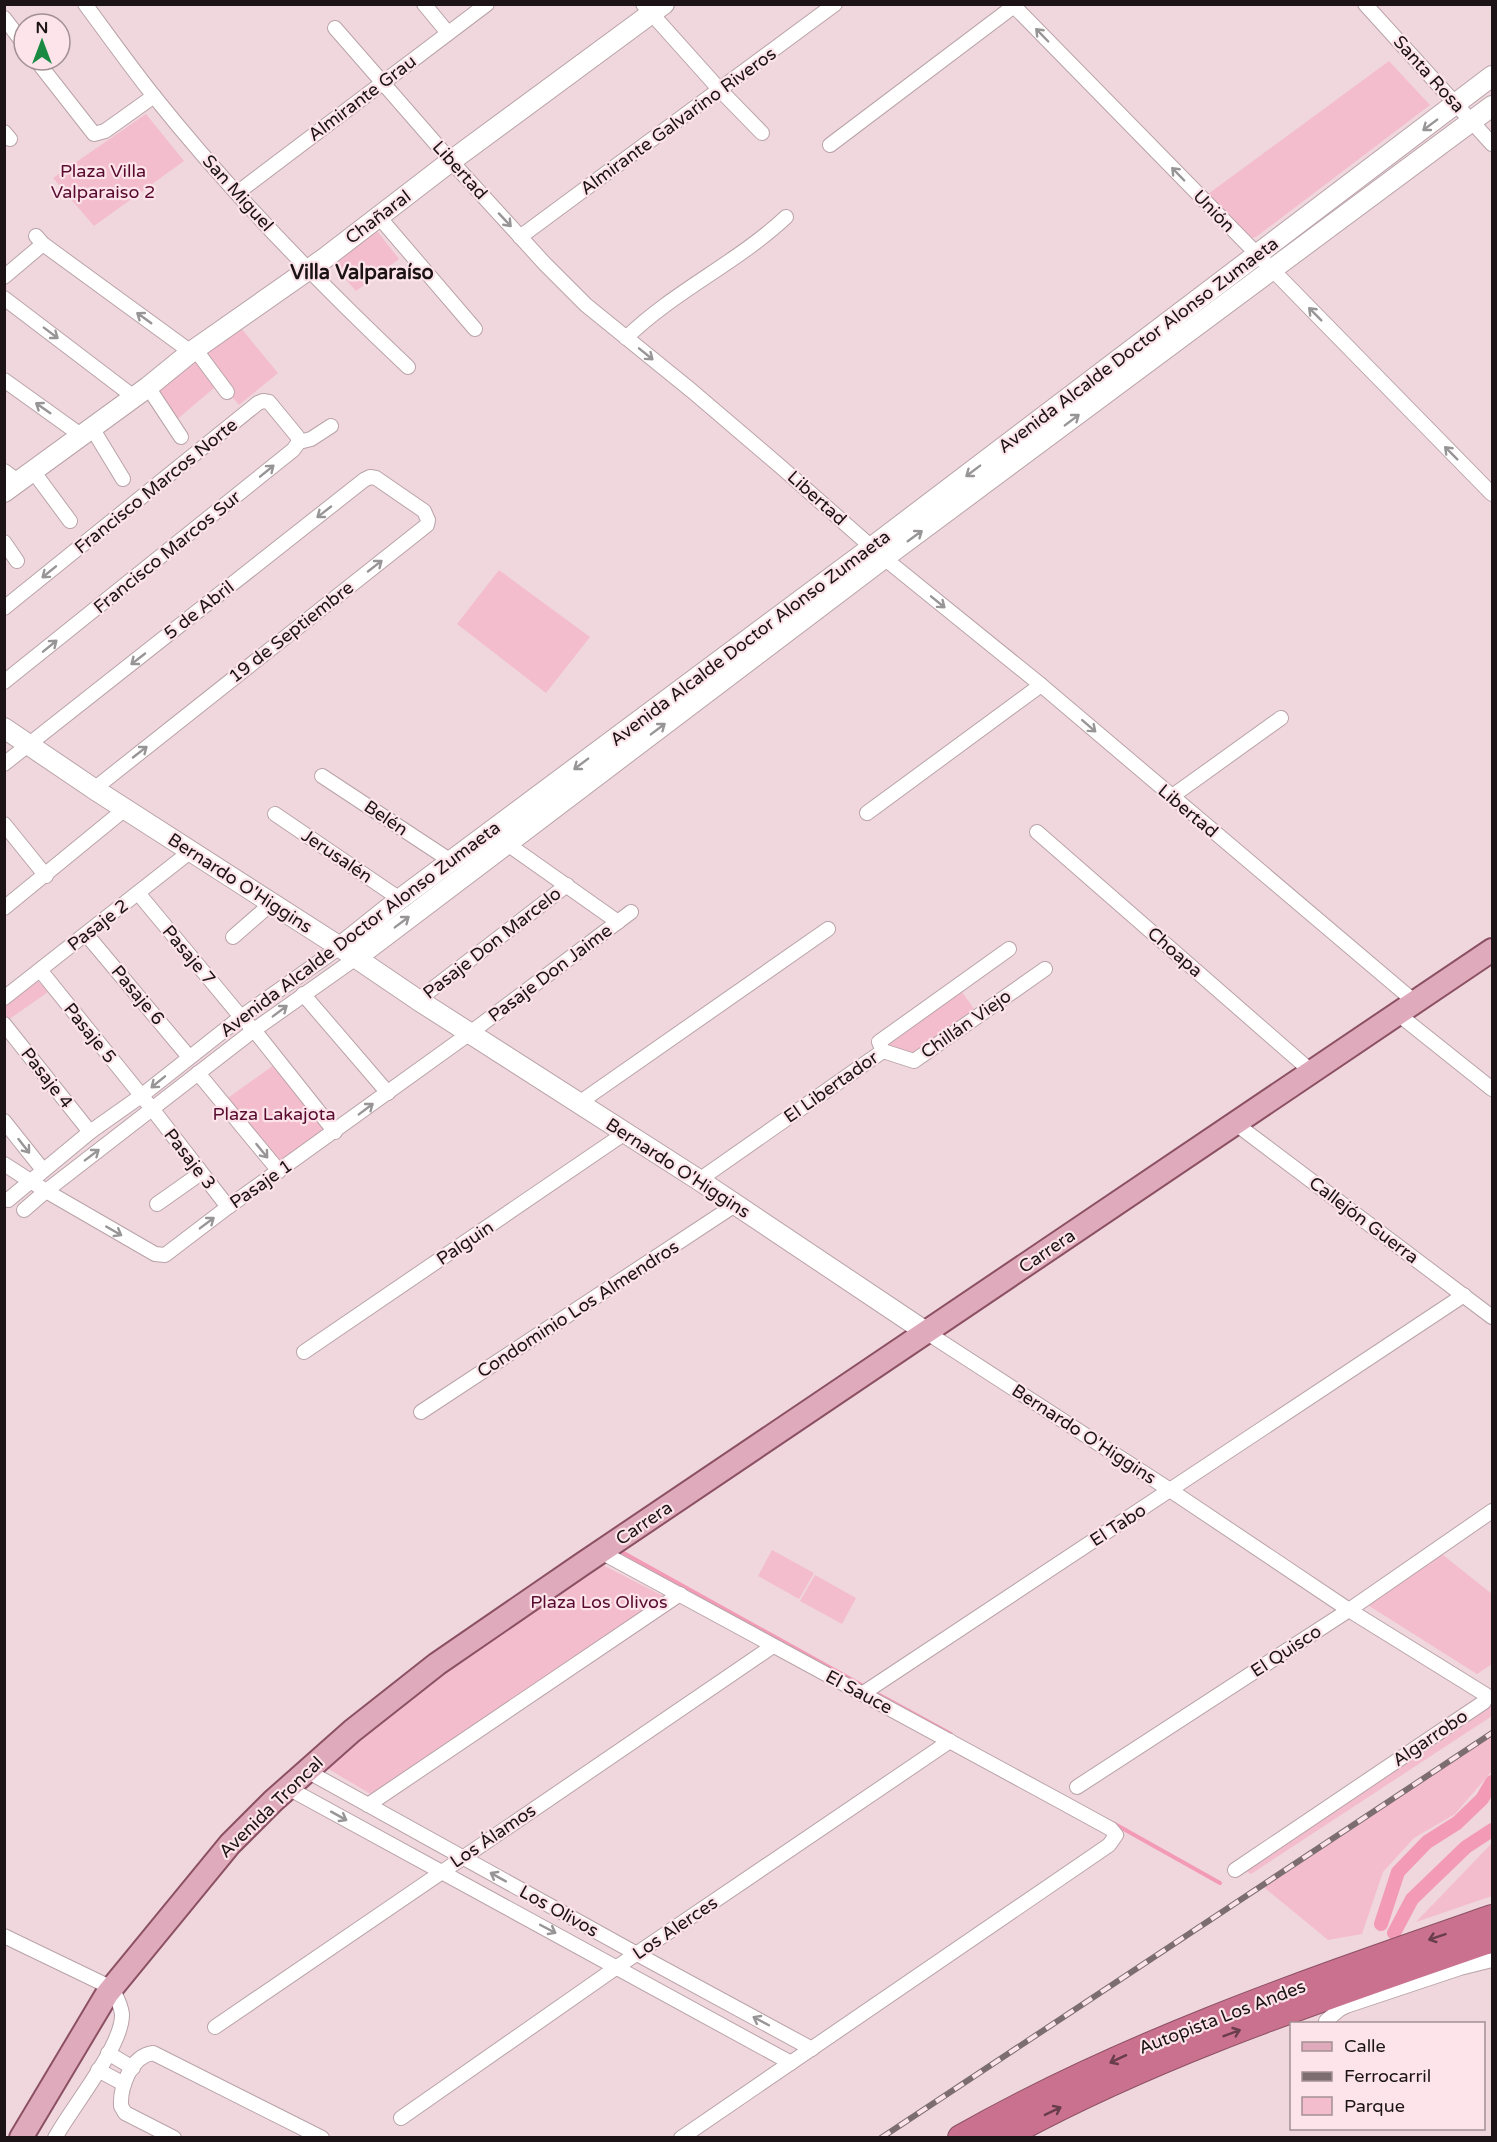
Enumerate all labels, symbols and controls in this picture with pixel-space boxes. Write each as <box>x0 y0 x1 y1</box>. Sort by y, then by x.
north arrow <box>12 12 72 72</box>
text: N <box>36 18 48 38</box>
one-way arrow <box>1035 27 1049 42</box>
street label: Santa Rosa <box>1389 31 1469 117</box>
street label: Almirante Galvarino Riveros <box>576 42 780 200</box>
street label: Almirante Grau <box>304 50 420 146</box>
one-way arrow <box>1422 118 1438 131</box>
street label: Libertad <box>428 136 492 204</box>
street label: San Miguel <box>198 150 278 236</box>
park label: Plaza Villa Valparaiso 2 <box>51 160 155 203</box>
one-way arrow <box>1171 167 1186 182</box>
street label: Chañaral <box>341 185 415 249</box>
street label: Unión <box>1188 185 1240 237</box>
one-way arrow <box>498 212 512 227</box>
street label: Avenida Alcalde Doctor Alonso Zumaeta <box>993 232 1283 458</box>
district label: Villa Valparaíso <box>290 261 434 285</box>
one-way arrow <box>1307 306 1322 321</box>
one-way arrow <box>136 311 152 324</box>
one-way arrow <box>43 327 59 340</box>
one-way arrow <box>638 347 654 360</box>
one-way arrow <box>36 402 52 414</box>
street label: Francisco Marcos Norte <box>70 414 242 558</box>
one-way arrow <box>1063 414 1079 426</box>
one-way arrow <box>1444 445 1459 460</box>
one-way arrow <box>259 464 275 477</box>
one-way arrow <box>965 464 981 477</box>
street label: Libertad <box>783 466 851 530</box>
street label: Francisco Marcos Sur <box>89 486 245 618</box>
one-way arrow <box>316 505 332 518</box>
street label: Avenida Alcalde Doctor Alonso Zumaeta <box>605 525 895 751</box>
one-way arrow <box>906 530 922 542</box>
one-way arrow <box>367 559 383 572</box>
one-way arrow <box>41 566 57 579</box>
street label: 5 de Abril <box>160 576 238 644</box>
street label: 19 de Septiembre <box>224 576 358 688</box>
one-way arrow <box>930 595 946 608</box>
one-way arrow <box>42 639 58 652</box>
one-way arrow <box>130 652 146 665</box>
one-way arrow <box>1081 720 1097 733</box>
one-way arrow <box>650 722 666 735</box>
one-way arrow <box>132 746 148 759</box>
one-way arrow <box>574 757 590 770</box>
street label: Libertad <box>1153 780 1223 842</box>
street label: Belén <box>360 795 412 841</box>
street label: Avenida Alcalde Doctor Alonso Zumaeta <box>215 816 505 1042</box>
street label: Jerusalén <box>297 824 377 888</box>
street label: Bernardo O'Higgins <box>164 828 316 938</box>
street label: Pasaje Don Marcelo <box>419 882 565 1004</box>
street label: Pasaje 2 <box>63 894 133 956</box>
one-way arrow <box>394 916 410 929</box>
street label: Pasaje Don Jaime <box>484 919 616 1027</box>
street label: Pasaje 7 <box>158 921 220 989</box>
street label: Choapa <box>1143 922 1207 982</box>
street label: Pasaje 6 <box>107 961 169 1029</box>
street label: Chillán Viejo <box>917 985 1015 1063</box>
street label: Pasaje 5 <box>59 998 121 1068</box>
one-way arrow <box>272 1004 288 1017</box>
street label: Pasaje 4 <box>16 1043 78 1113</box>
street label: El Libertador <box>780 1046 882 1128</box>
one-way arrow <box>151 1075 166 1089</box>
park label: Plaza Lakajota <box>212 1103 336 1125</box>
one-way arrow <box>357 1103 373 1116</box>
street label: Bernardo O'Higgins <box>602 1113 754 1223</box>
street label: Pasaje 3 <box>159 1124 221 1194</box>
one-way arrow <box>17 1137 30 1153</box>
one-way arrow <box>255 1142 268 1158</box>
one-way arrow <box>84 1149 100 1162</box>
street label: Pasaje 1 <box>226 1155 296 1213</box>
street label: Callejón Guerra <box>1305 1172 1423 1268</box>
street label: Palguin <box>432 1216 498 1270</box>
one-way arrow <box>199 1217 215 1229</box>
street label: Carrera <box>1015 1224 1079 1278</box>
one-way arrow <box>105 1225 122 1237</box>
street label: Condominio Los Almendros <box>473 1235 683 1383</box>
street label: Bernardo O'Higgins <box>1008 1379 1160 1489</box>
street label: Carrera <box>612 1496 676 1550</box>
street label: El Tabo <box>1086 1499 1150 1551</box>
park label: Plaza Los Olivos <box>530 1591 668 1613</box>
street label: El Quisco <box>1247 1620 1325 1682</box>
street label: El Sauce <box>822 1665 896 1719</box>
street label: Algarrobo <box>1388 1705 1472 1771</box>
street label: Avenida Troncal <box>214 1752 328 1862</box>
street label: Los Álamos <box>446 1799 540 1873</box>
one-way arrow <box>330 1811 348 1822</box>
one-way arrow <box>490 1871 507 1883</box>
street label: Los Olivos <box>516 1880 602 1942</box>
street label: Los Alerces <box>628 1892 722 1964</box>
one-way arrow <box>538 1924 556 1935</box>
one-way arrow <box>1428 1933 1447 1944</box>
street label: Autopista Los Andes <box>1135 1975 1309 2059</box>
one-way arrow <box>753 2015 770 2027</box>
legend <box>1290 2022 1485 2130</box>
one-way arrow <box>1222 2026 1241 2037</box>
text: Calle <box>1344 2035 1386 2057</box>
one-way arrow <box>1109 2054 1127 2065</box>
text: Ferrocarril <box>1344 2065 1431 2087</box>
text: Parque <box>1344 2095 1405 2117</box>
one-way arrow <box>1044 2104 1062 2116</box>

